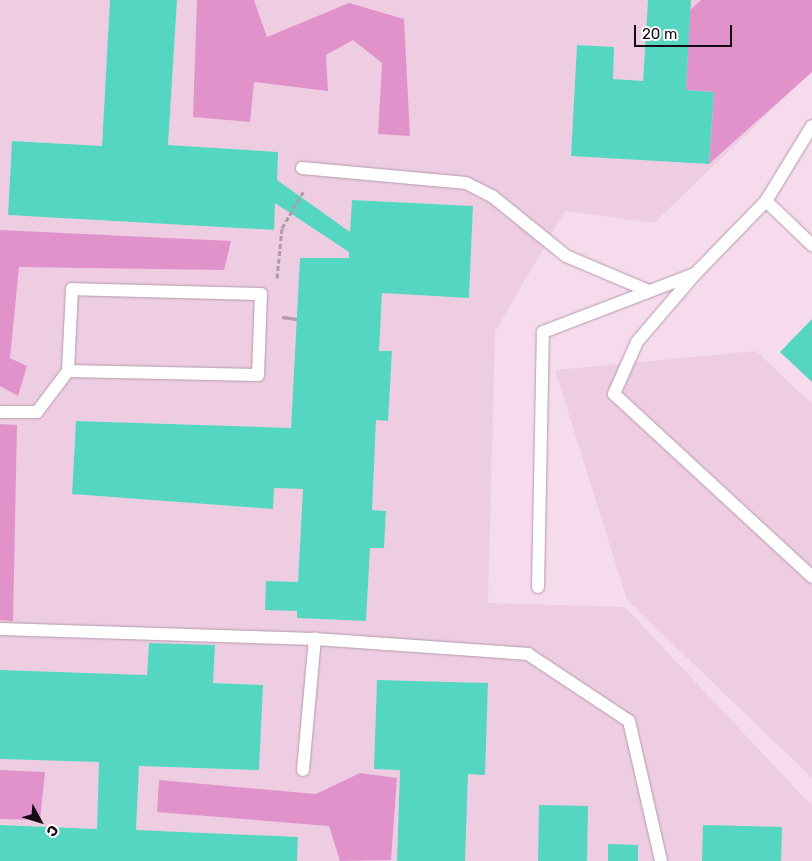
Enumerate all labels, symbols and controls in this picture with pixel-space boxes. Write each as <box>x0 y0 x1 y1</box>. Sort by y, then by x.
scale bar <box>637 15 734 47</box>
text: 20 m <box>642 25 677 43</box>
north arrow <box>15 796 65 846</box>
text: С <box>42 822 62 840</box>

